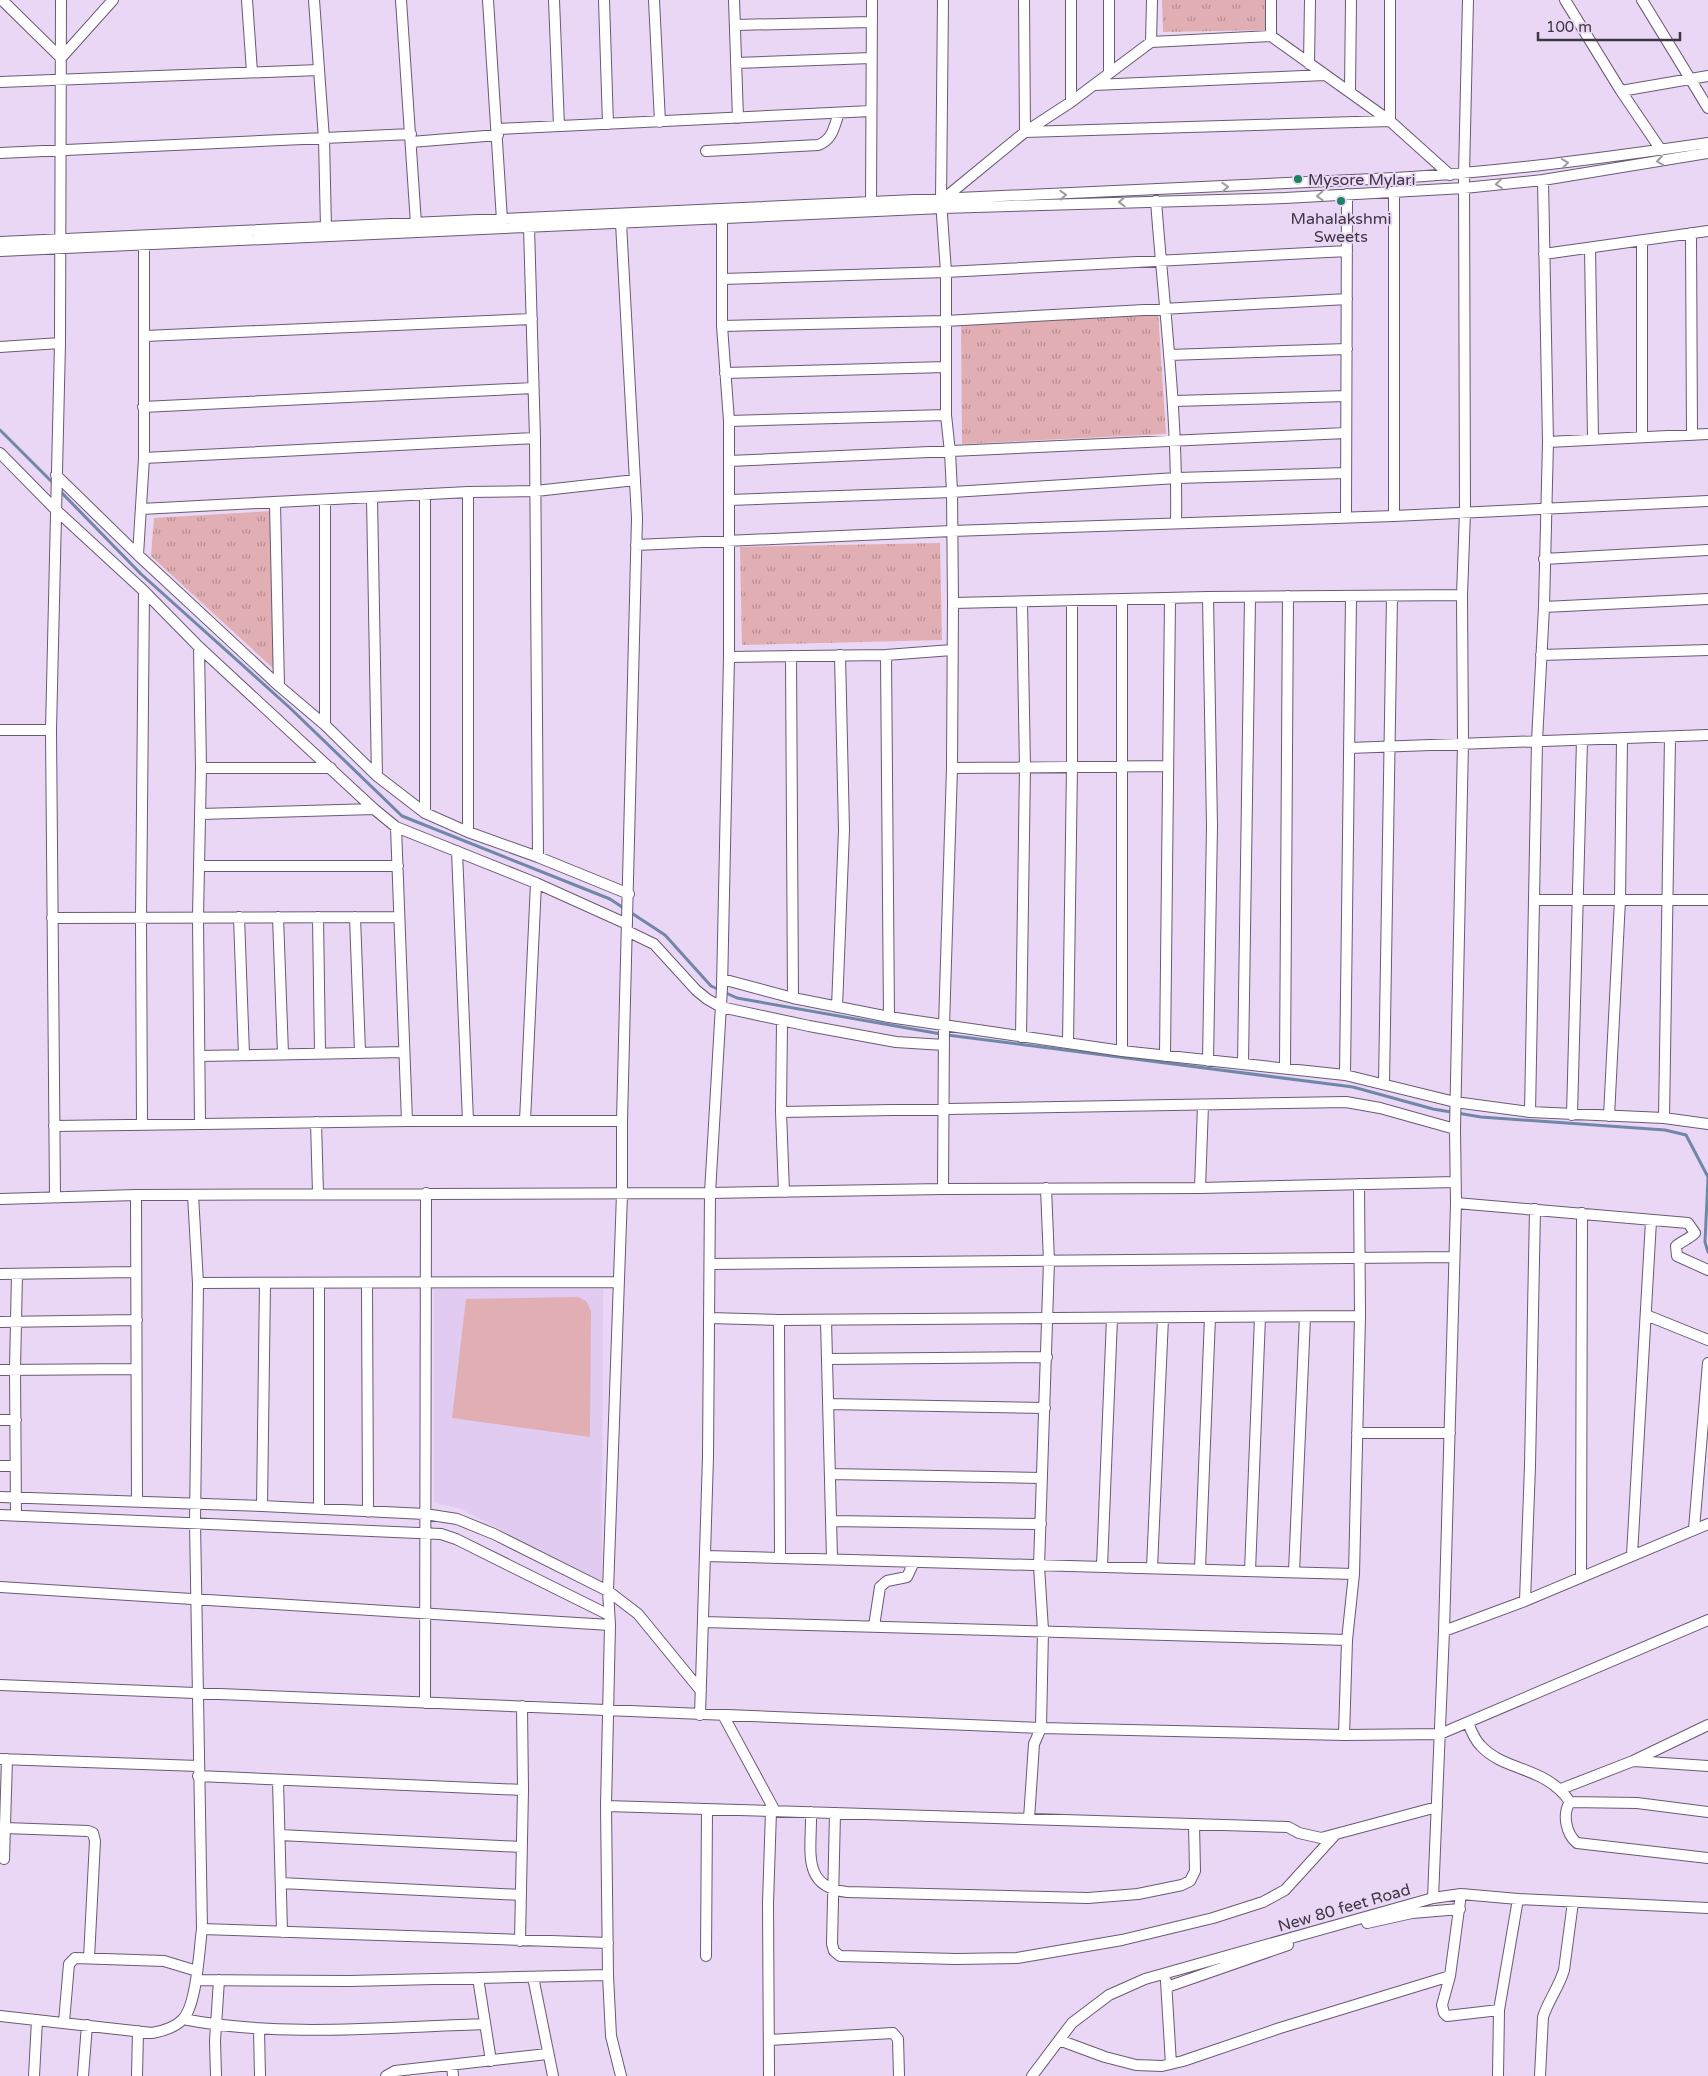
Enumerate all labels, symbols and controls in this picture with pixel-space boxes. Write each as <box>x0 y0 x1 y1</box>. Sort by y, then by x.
scale bar <box>1538 10 1680 42</box>
text: 100 m <box>1546 18 1592 36</box>
one-way arrow <box>1655 155 1663 166</box>
one-way arrow <box>1560 158 1569 168</box>
place label: Mysore Mylari <box>1308 170 1415 190</box>
marker: Mysore Mylari <box>1292 173 1304 185</box>
one-way arrow <box>1495 179 1503 190</box>
one-way arrow <box>1221 181 1229 192</box>
one-way arrow <box>1059 189 1067 200</box>
one-way arrow <box>1315 190 1323 201</box>
marker: Mahalakshmi Sweets <box>1335 195 1347 207</box>
one-way arrow <box>1118 197 1126 207</box>
place label: Mahalakshmi Sweets <box>1291 209 1391 247</box>
street label: New 80 feet Road <box>1276 1879 1413 1936</box>

